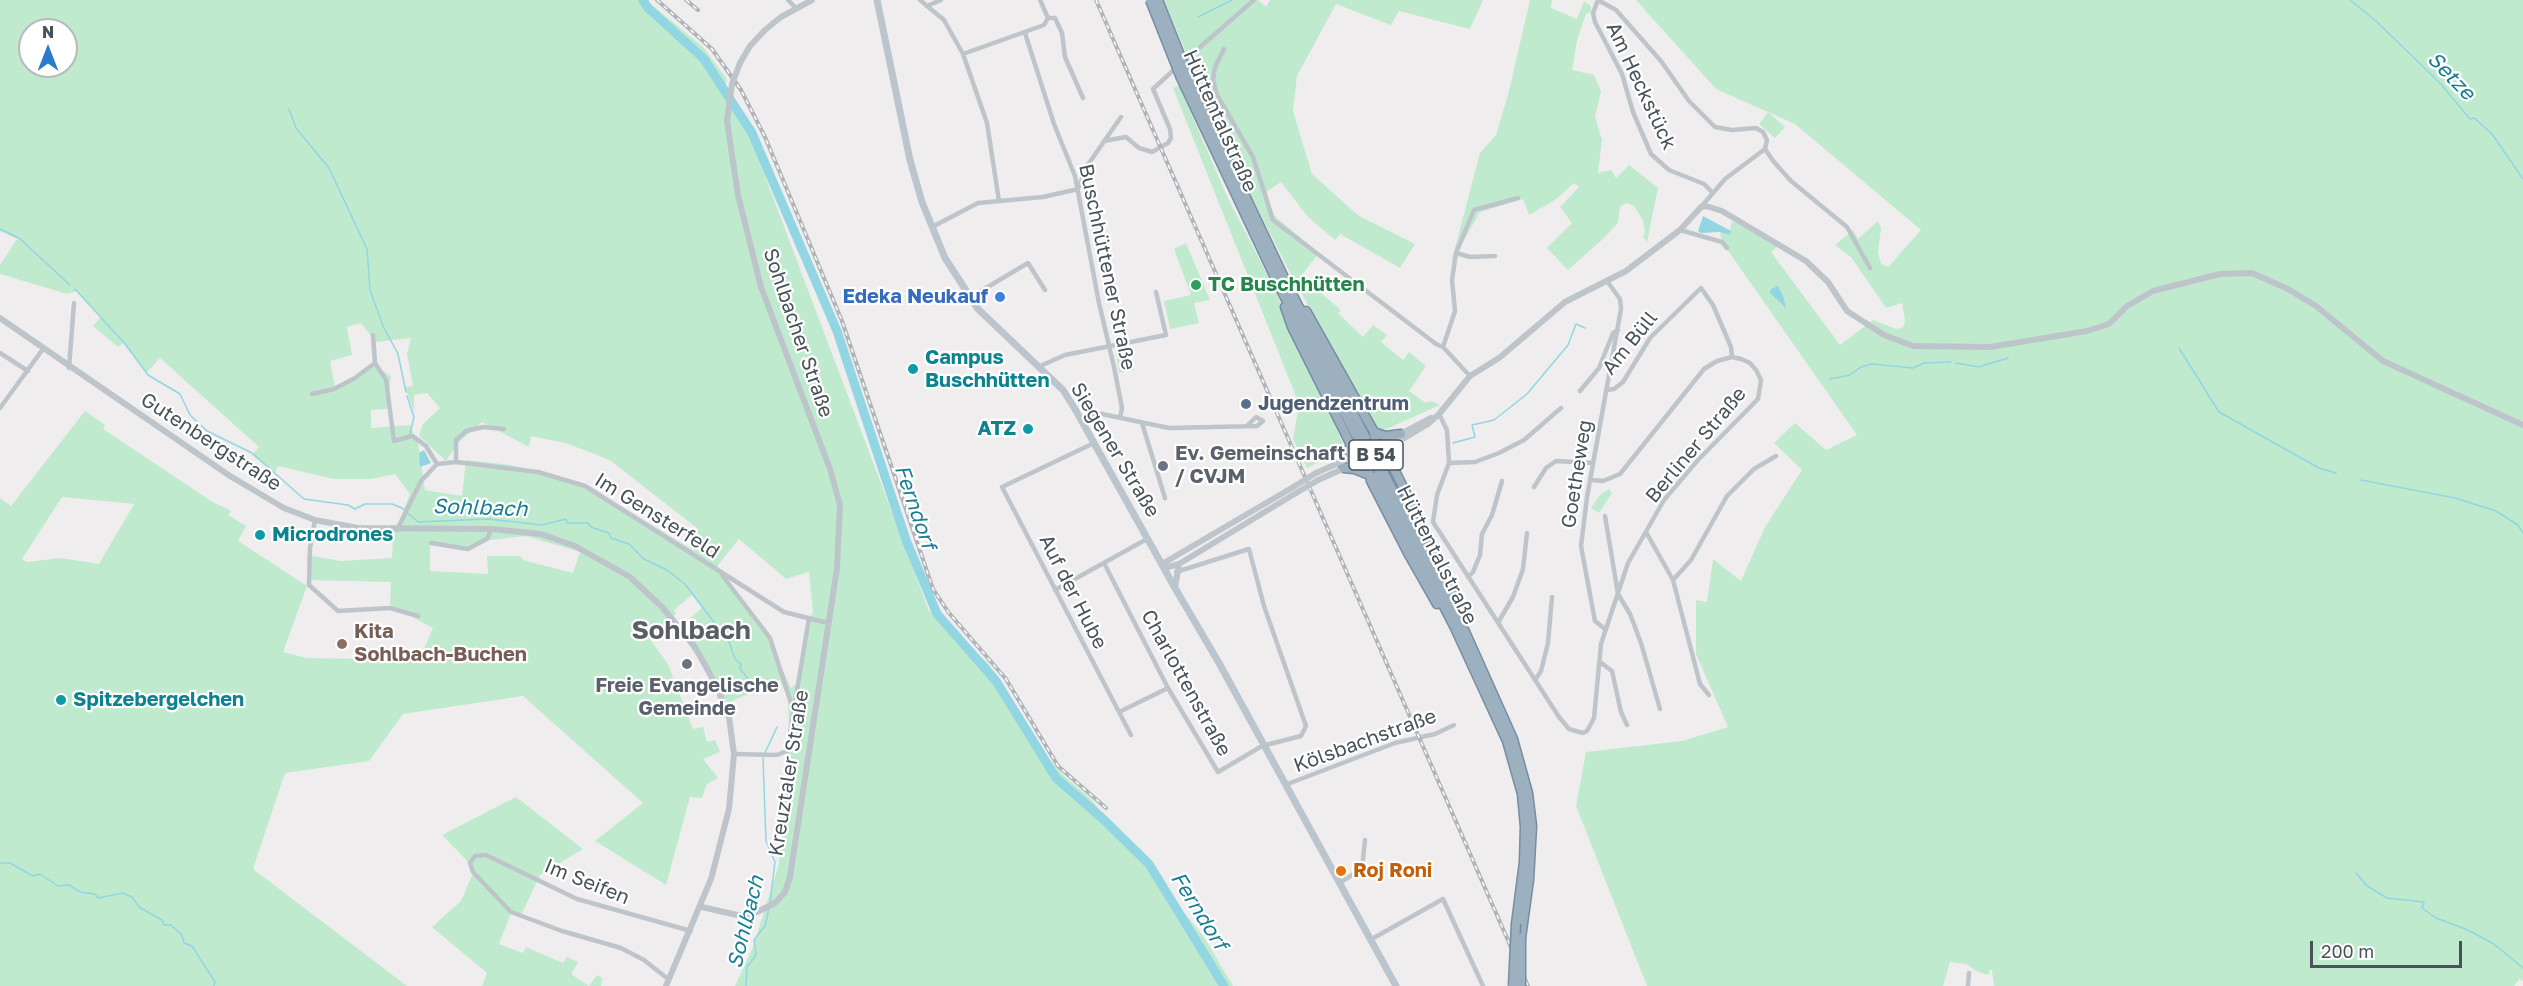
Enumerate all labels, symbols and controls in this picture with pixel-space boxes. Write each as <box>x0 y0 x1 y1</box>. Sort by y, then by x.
north arrow <box>18 18 78 78</box>
street label: Am Heckstück <box>1601 18 1681 154</box>
text: N <box>42 22 54 42</box>
street label: Hüttentalstraße <box>1178 46 1262 196</box>
water label: Setze <box>2422 47 2480 105</box>
street label: Buschhüttener Straße <box>1073 162 1141 372</box>
street label: Sohlbacher Straße <box>758 245 838 421</box>
place label: TC Buschhütten <box>1208 273 1365 297</box>
marker: TC Buschhütten <box>1189 278 1203 292</box>
place label: Edeka Neukauf <box>842 285 988 309</box>
marker: Edeka Neukauf <box>993 290 1007 304</box>
street label: Am Büll <box>1597 307 1663 379</box>
place label: Campus Buschhütten <box>925 346 1050 393</box>
marker: Campus Buschhütten <box>906 362 920 376</box>
street label: Siegener Straße <box>1065 378 1165 522</box>
street label: Berliner Straße <box>1641 382 1751 508</box>
street label: Gutenbergstraße <box>136 388 286 496</box>
place label: Jugendzentrum <box>1258 392 1409 416</box>
marker: Jugendzentrum <box>1239 397 1253 411</box>
place label: ATZ <box>978 417 1016 441</box>
street label: Goetheweg <box>1557 418 1597 530</box>
marker: ATZ <box>1021 422 1035 436</box>
road number: B 54 <box>1349 440 1403 470</box>
place label: Ev. Gemeinschaft / CVJM <box>1175 442 1345 489</box>
marker: Ev. Gemeinschaft / CVJM <box>1156 459 1170 473</box>
water label: Ferndorf <box>889 462 941 552</box>
street label: Im Gensterfeld <box>590 468 724 564</box>
street label: Hüttentalstraße <box>1392 481 1482 629</box>
water label: Sohlbach <box>432 494 528 522</box>
place label: Microdrones <box>272 523 393 547</box>
marker: Microdrones <box>253 528 267 542</box>
street label: Auf der Hube <box>1034 531 1112 653</box>
street label: Charlottenstraße <box>1136 606 1236 760</box>
district label: Sohlbach <box>631 615 751 647</box>
place label: Kita Sohlbach-Buchen <box>354 620 527 667</box>
marker: Kita Sohlbach-Buchen <box>335 637 349 651</box>
marker: Freie Evangelische Gemeinde <box>680 657 694 671</box>
place label: Freie Evangelische Gemeinde <box>595 674 779 721</box>
place label: Spitzebergelchen <box>73 688 244 712</box>
street label: Kreuztaler Straße <box>764 688 814 858</box>
marker: Spitzebergelchen <box>54 693 68 707</box>
street label: Kölsbachstraße <box>1290 704 1440 778</box>
street label: Im Seifen <box>541 854 633 910</box>
place label: Roj Roni <box>1353 859 1432 883</box>
marker: Roj Roni <box>1334 864 1348 878</box>
water label: Ferndorf <box>1165 867 1233 955</box>
water label: Sohlbach <box>722 873 770 971</box>
scale bar <box>2313 929 2464 967</box>
text: 200 m <box>2321 940 2374 962</box>

